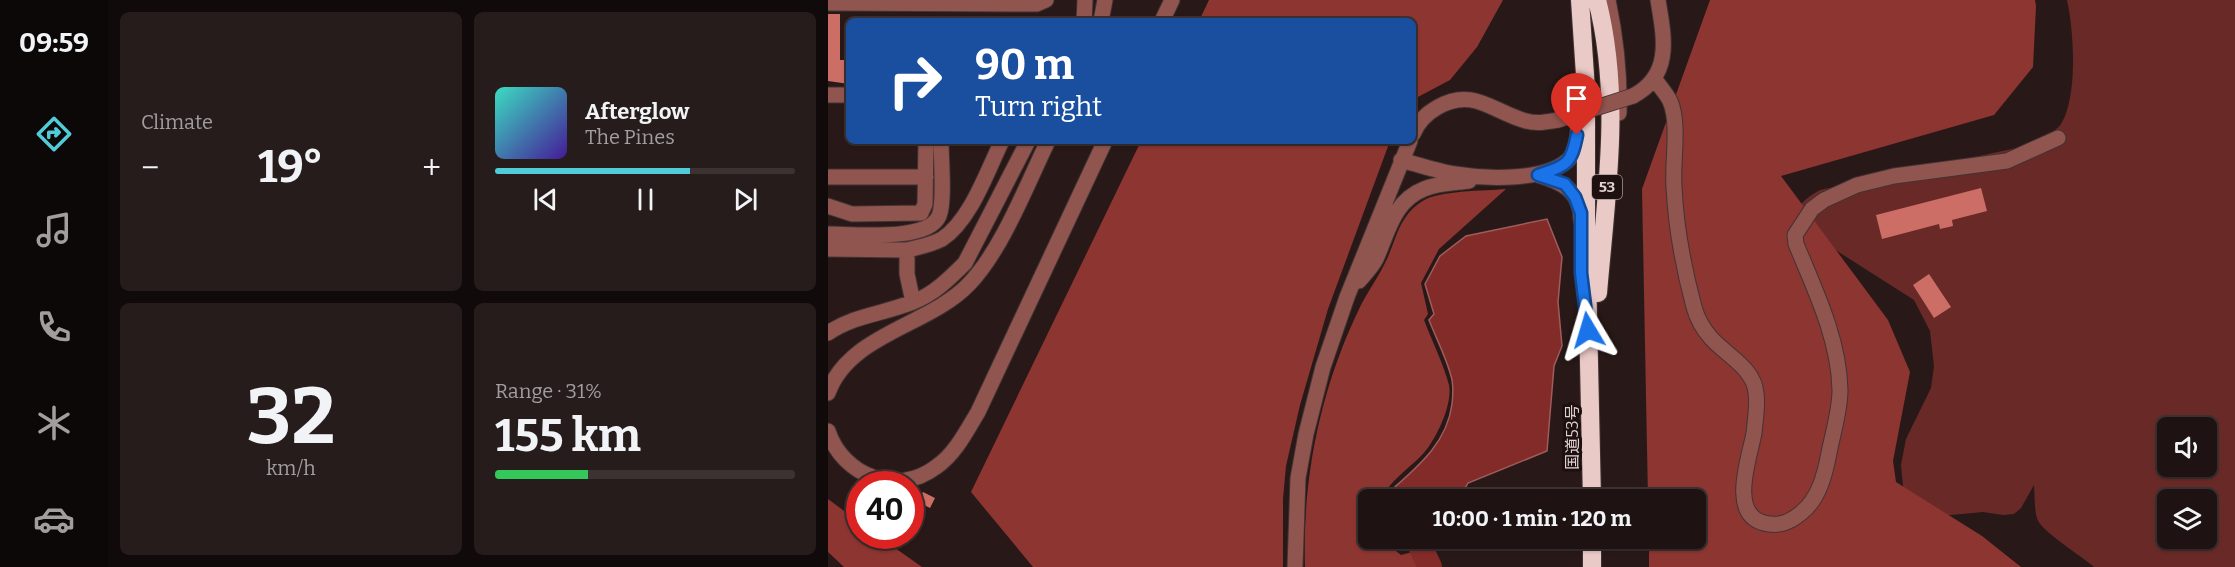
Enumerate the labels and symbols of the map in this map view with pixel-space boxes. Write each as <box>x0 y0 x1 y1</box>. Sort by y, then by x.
pin <box>1551 73 1602 135</box>
road number: 53 <box>1592 175 1622 199</box>
position arrow <box>1556 298 1620 362</box>
street label: 国道53号 <box>1563 404 1582 470</box>
speed limit sign: 40 <box>846 471 924 549</box>

